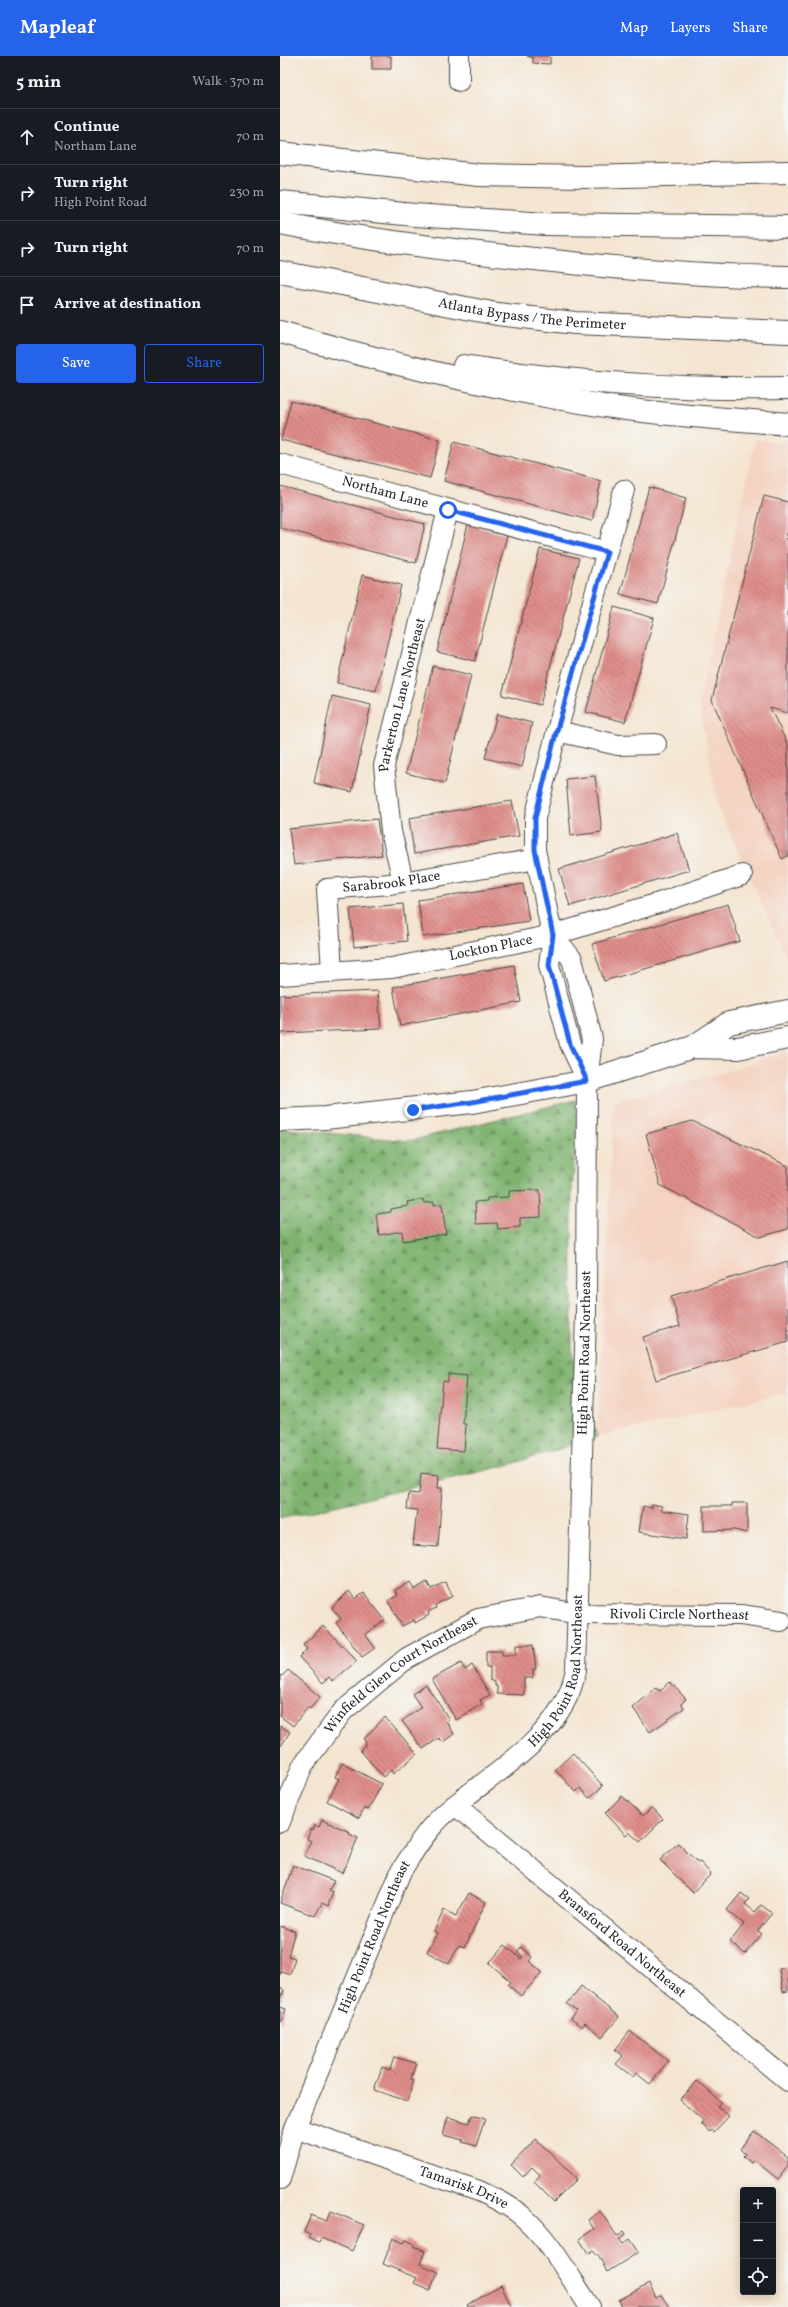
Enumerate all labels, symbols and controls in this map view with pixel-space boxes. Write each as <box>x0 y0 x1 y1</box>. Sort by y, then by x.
text: Mapleaf <box>20 15 95 41</box>
text: Map <box>620 19 648 38</box>
text: Layers <box>670 19 710 38</box>
text: Share <box>732 19 768 38</box>
text: 5 min <box>16 71 61 94</box>
text: Walk · 370 m <box>192 73 264 91</box>
text: Continue <box>54 117 119 138</box>
icon: ahead <box>16 126 38 148</box>
text: 70 m <box>236 128 264 146</box>
text: Northam Lane <box>54 138 137 156</box>
text: Turn right <box>54 173 128 194</box>
icon: right <box>16 182 38 204</box>
text: 230 m <box>229 184 264 202</box>
text: High Point Road <box>54 194 147 212</box>
icon: right <box>16 238 38 260</box>
text: Turn right <box>54 238 128 259</box>
text: 70 m <box>236 240 264 258</box>
street label: Atlanta Bypass / The Perimeter <box>437 293 627 335</box>
icon: arrive <box>16 294 38 316</box>
text: Arrive at destination <box>54 294 201 315</box>
button: Save <box>16 344 136 383</box>
button: Share <box>144 344 264 383</box>
street label: Northam Lane <box>340 472 431 513</box>
route start <box>439 501 457 519</box>
street label: Parkerton Lane Northeast <box>374 616 430 773</box>
street label: Sarabrook Place <box>342 866 442 897</box>
street label: Lockton Place <box>447 930 534 966</box>
route end <box>404 1101 422 1119</box>
street label: High Point Road Northeast <box>573 1270 596 1435</box>
street label: High Point Road Northeast <box>524 1594 588 1752</box>
street label: Rivoli Circle Northeast <box>609 1605 751 1626</box>
street label: Winfield Glen Court Northeast <box>320 1611 481 1737</box>
street label: High Point Road Northeast <box>334 1857 415 2017</box>
street label: Bransford Road Northeast <box>554 1885 690 2002</box>
street label: Tamarisk Drive <box>417 2162 512 2214</box>
map controls <box>740 2187 776 2295</box>
button: + <box>740 2187 776 2223</box>
button: − <box>740 2223 776 2259</box>
button: locate <box>740 2259 776 2295</box>

